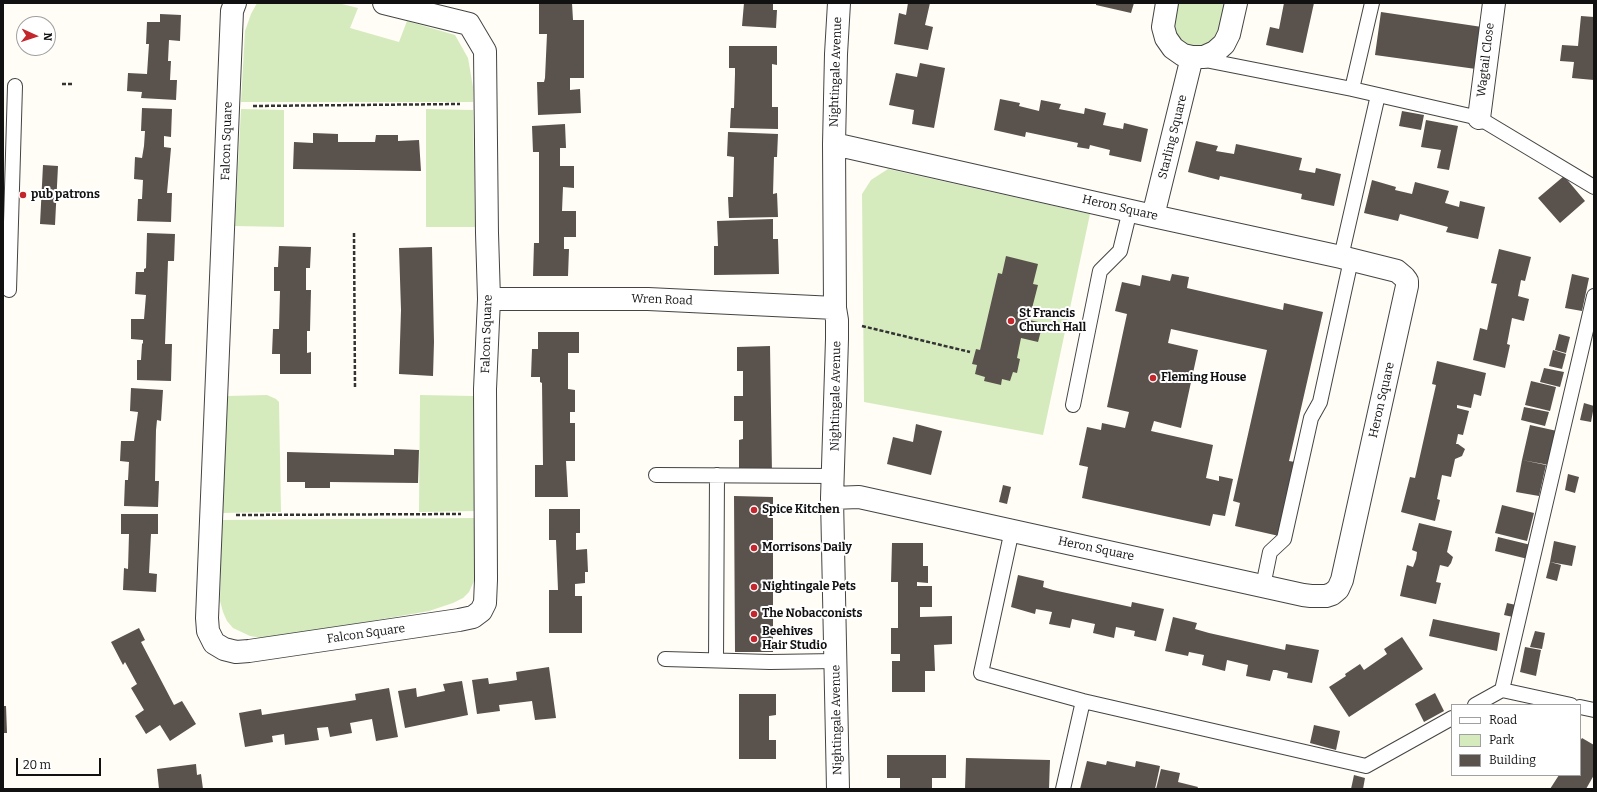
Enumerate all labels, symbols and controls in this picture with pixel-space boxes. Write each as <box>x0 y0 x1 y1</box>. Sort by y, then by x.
north arrow <box>16 16 56 56</box>
street label: Nightingale Avenue <box>827 17 845 127</box>
street label: Wagtail Close <box>1474 22 1498 98</box>
text: N <box>41 32 54 41</box>
street label: Starling Square <box>1156 93 1190 181</box>
street label: Falcon Square <box>218 101 236 181</box>
place label: pub patrons <box>31 188 100 202</box>
marker: pub patrons <box>18 190 28 200</box>
street label: Heron Square <box>1081 192 1159 224</box>
street label: Wren Road <box>631 292 693 308</box>
street label: Falcon Square <box>478 294 496 374</box>
place label: St Francis Church Hall <box>1019 307 1086 335</box>
marker: St Francis Church Hall <box>1006 316 1016 326</box>
street label: Nightingale Avenue <box>828 341 844 451</box>
street label: Heron Square <box>1366 361 1398 439</box>
place label: Fleming House <box>1161 371 1246 385</box>
marker: Fleming House <box>1148 373 1158 383</box>
place label: Spice Kitchen <box>762 503 840 517</box>
marker: Spice Kitchen <box>749 505 759 515</box>
street label: Heron Square <box>1057 534 1135 564</box>
place label: Morrisons Daily <box>762 541 852 555</box>
marker: Morrisons Daily <box>749 543 759 553</box>
place label: Nightingale Pets <box>762 580 856 594</box>
marker: Nightingale Pets <box>749 582 759 592</box>
place label: The Nobacconists <box>762 607 862 621</box>
marker: The Nobacconists <box>749 609 759 619</box>
street label: Falcon Square <box>326 621 406 647</box>
place label: Beehives Hair Studio <box>762 625 827 653</box>
marker: Beehives Hair Studio <box>749 634 759 644</box>
street label: Nightingale Avenue <box>829 665 845 775</box>
legend <box>1451 704 1581 776</box>
text: Road <box>1489 713 1517 727</box>
text: Park <box>1489 733 1514 747</box>
scale bar <box>18 750 103 776</box>
text: Building <box>1489 753 1536 767</box>
text: 20 m <box>23 758 51 772</box>

